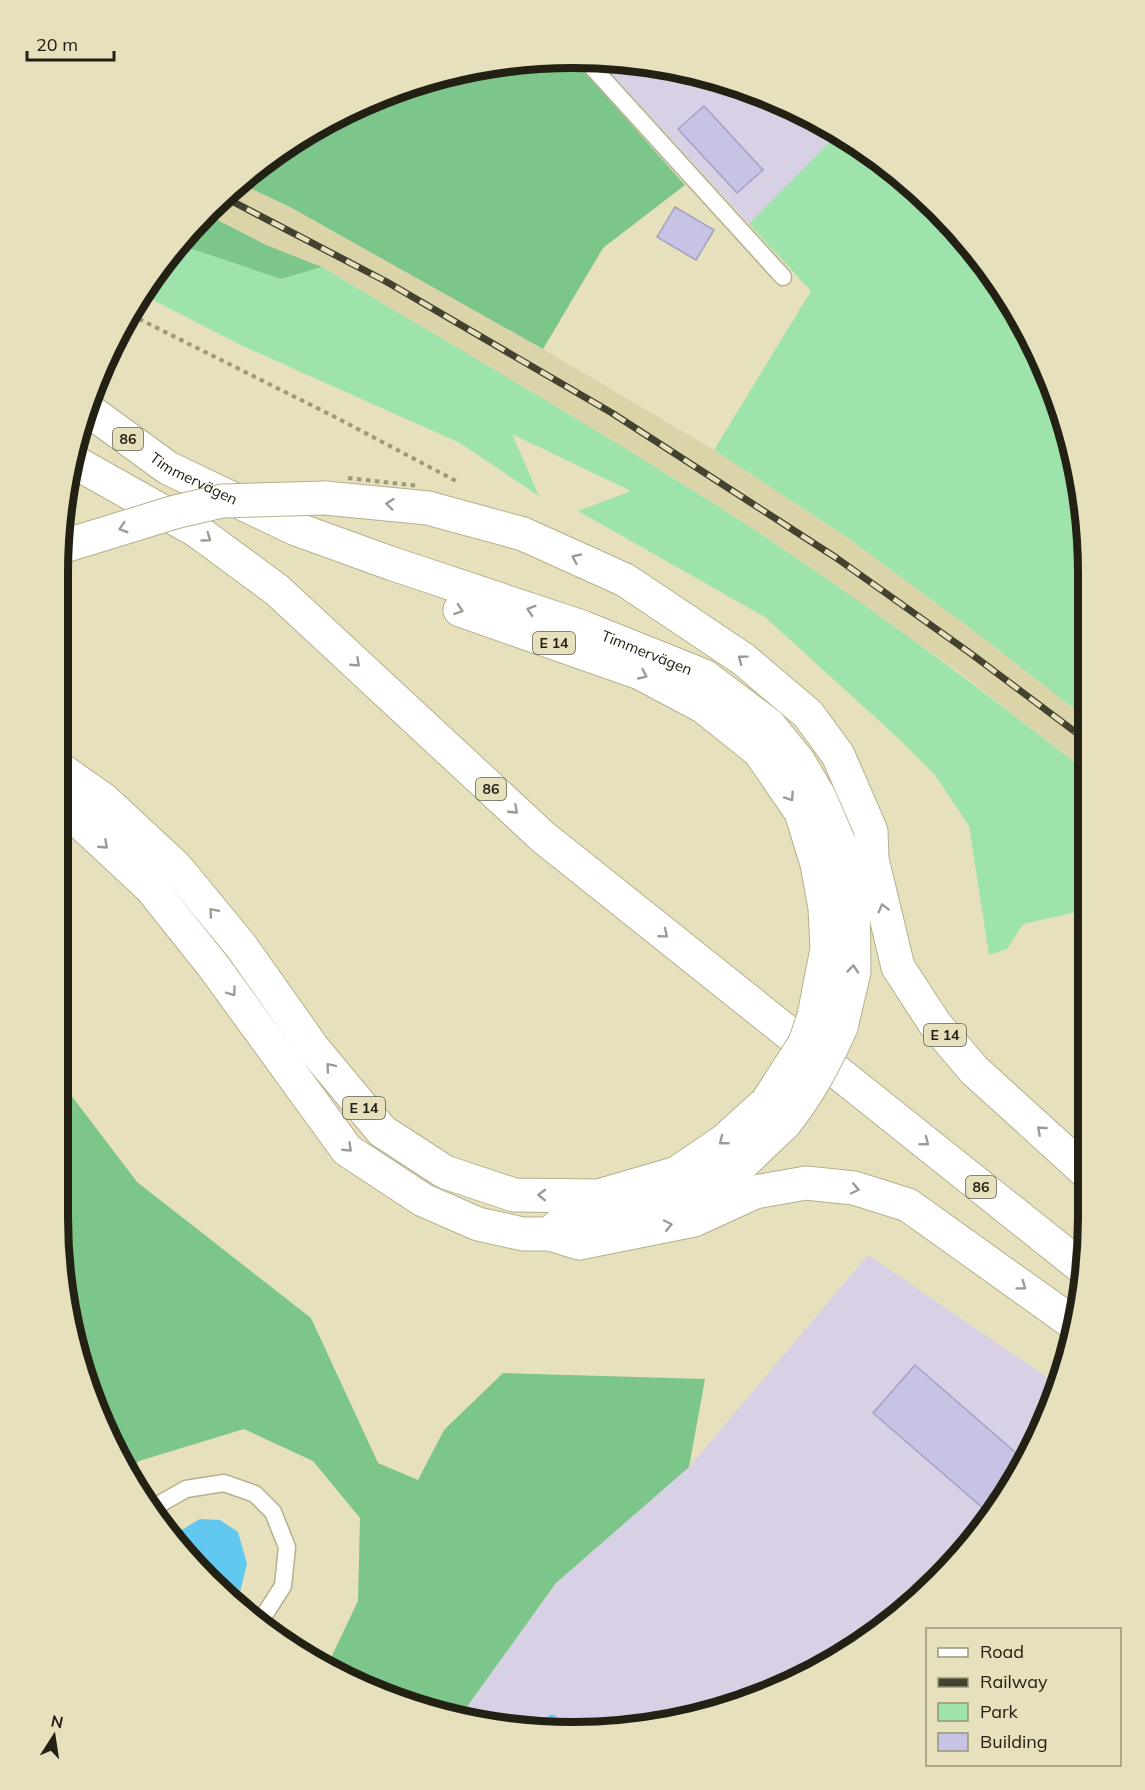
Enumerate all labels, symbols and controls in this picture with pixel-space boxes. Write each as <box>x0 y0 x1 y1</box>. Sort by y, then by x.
scale bar <box>27 24 114 62</box>
text: 20 m <box>36 33 78 56</box>
road number: 86 <box>113 428 143 450</box>
street label: Timmervägen <box>146 448 241 509</box>
one-way arrow <box>385 498 394 511</box>
one-way arrow <box>118 521 129 533</box>
one-way arrow <box>200 531 211 542</box>
one-way arrow <box>571 553 582 565</box>
one-way arrow <box>453 603 464 616</box>
one-way arrow <box>526 605 537 618</box>
street label: Timmervägen <box>599 626 695 679</box>
road number: E 14 <box>533 632 575 654</box>
one-way arrow <box>738 655 749 666</box>
one-way arrow <box>349 656 359 667</box>
one-way arrow <box>637 667 648 679</box>
road number: 86 <box>476 778 506 800</box>
one-way arrow <box>783 790 794 801</box>
one-way arrow <box>507 803 518 814</box>
one-way arrow <box>98 838 108 849</box>
one-way arrow <box>877 903 890 913</box>
one-way arrow <box>209 908 220 919</box>
one-way arrow <box>658 927 669 938</box>
one-way arrow <box>846 965 859 974</box>
one-way arrow <box>225 985 236 996</box>
road number: E 14 <box>924 1024 966 1046</box>
one-way arrow <box>326 1063 337 1074</box>
road number: E 14 <box>343 1097 385 1119</box>
one-way arrow <box>1037 1126 1048 1137</box>
one-way arrow <box>719 1133 730 1144</box>
one-way arrow <box>918 1135 929 1146</box>
one-way arrow <box>341 1141 352 1152</box>
road number: 86 <box>966 1176 996 1198</box>
one-way arrow <box>850 1182 860 1195</box>
one-way arrow <box>537 1189 546 1202</box>
one-way arrow <box>663 1219 673 1232</box>
one-way arrow <box>1015 1279 1026 1290</box>
legend <box>926 1628 1121 1766</box>
text: Road <box>980 1640 1024 1663</box>
text: Railway <box>980 1670 1048 1693</box>
text: Park <box>980 1700 1019 1723</box>
north arrow <box>24 1706 84 1766</box>
text: N <box>49 1710 65 1732</box>
text: Building <box>980 1730 1048 1753</box>

